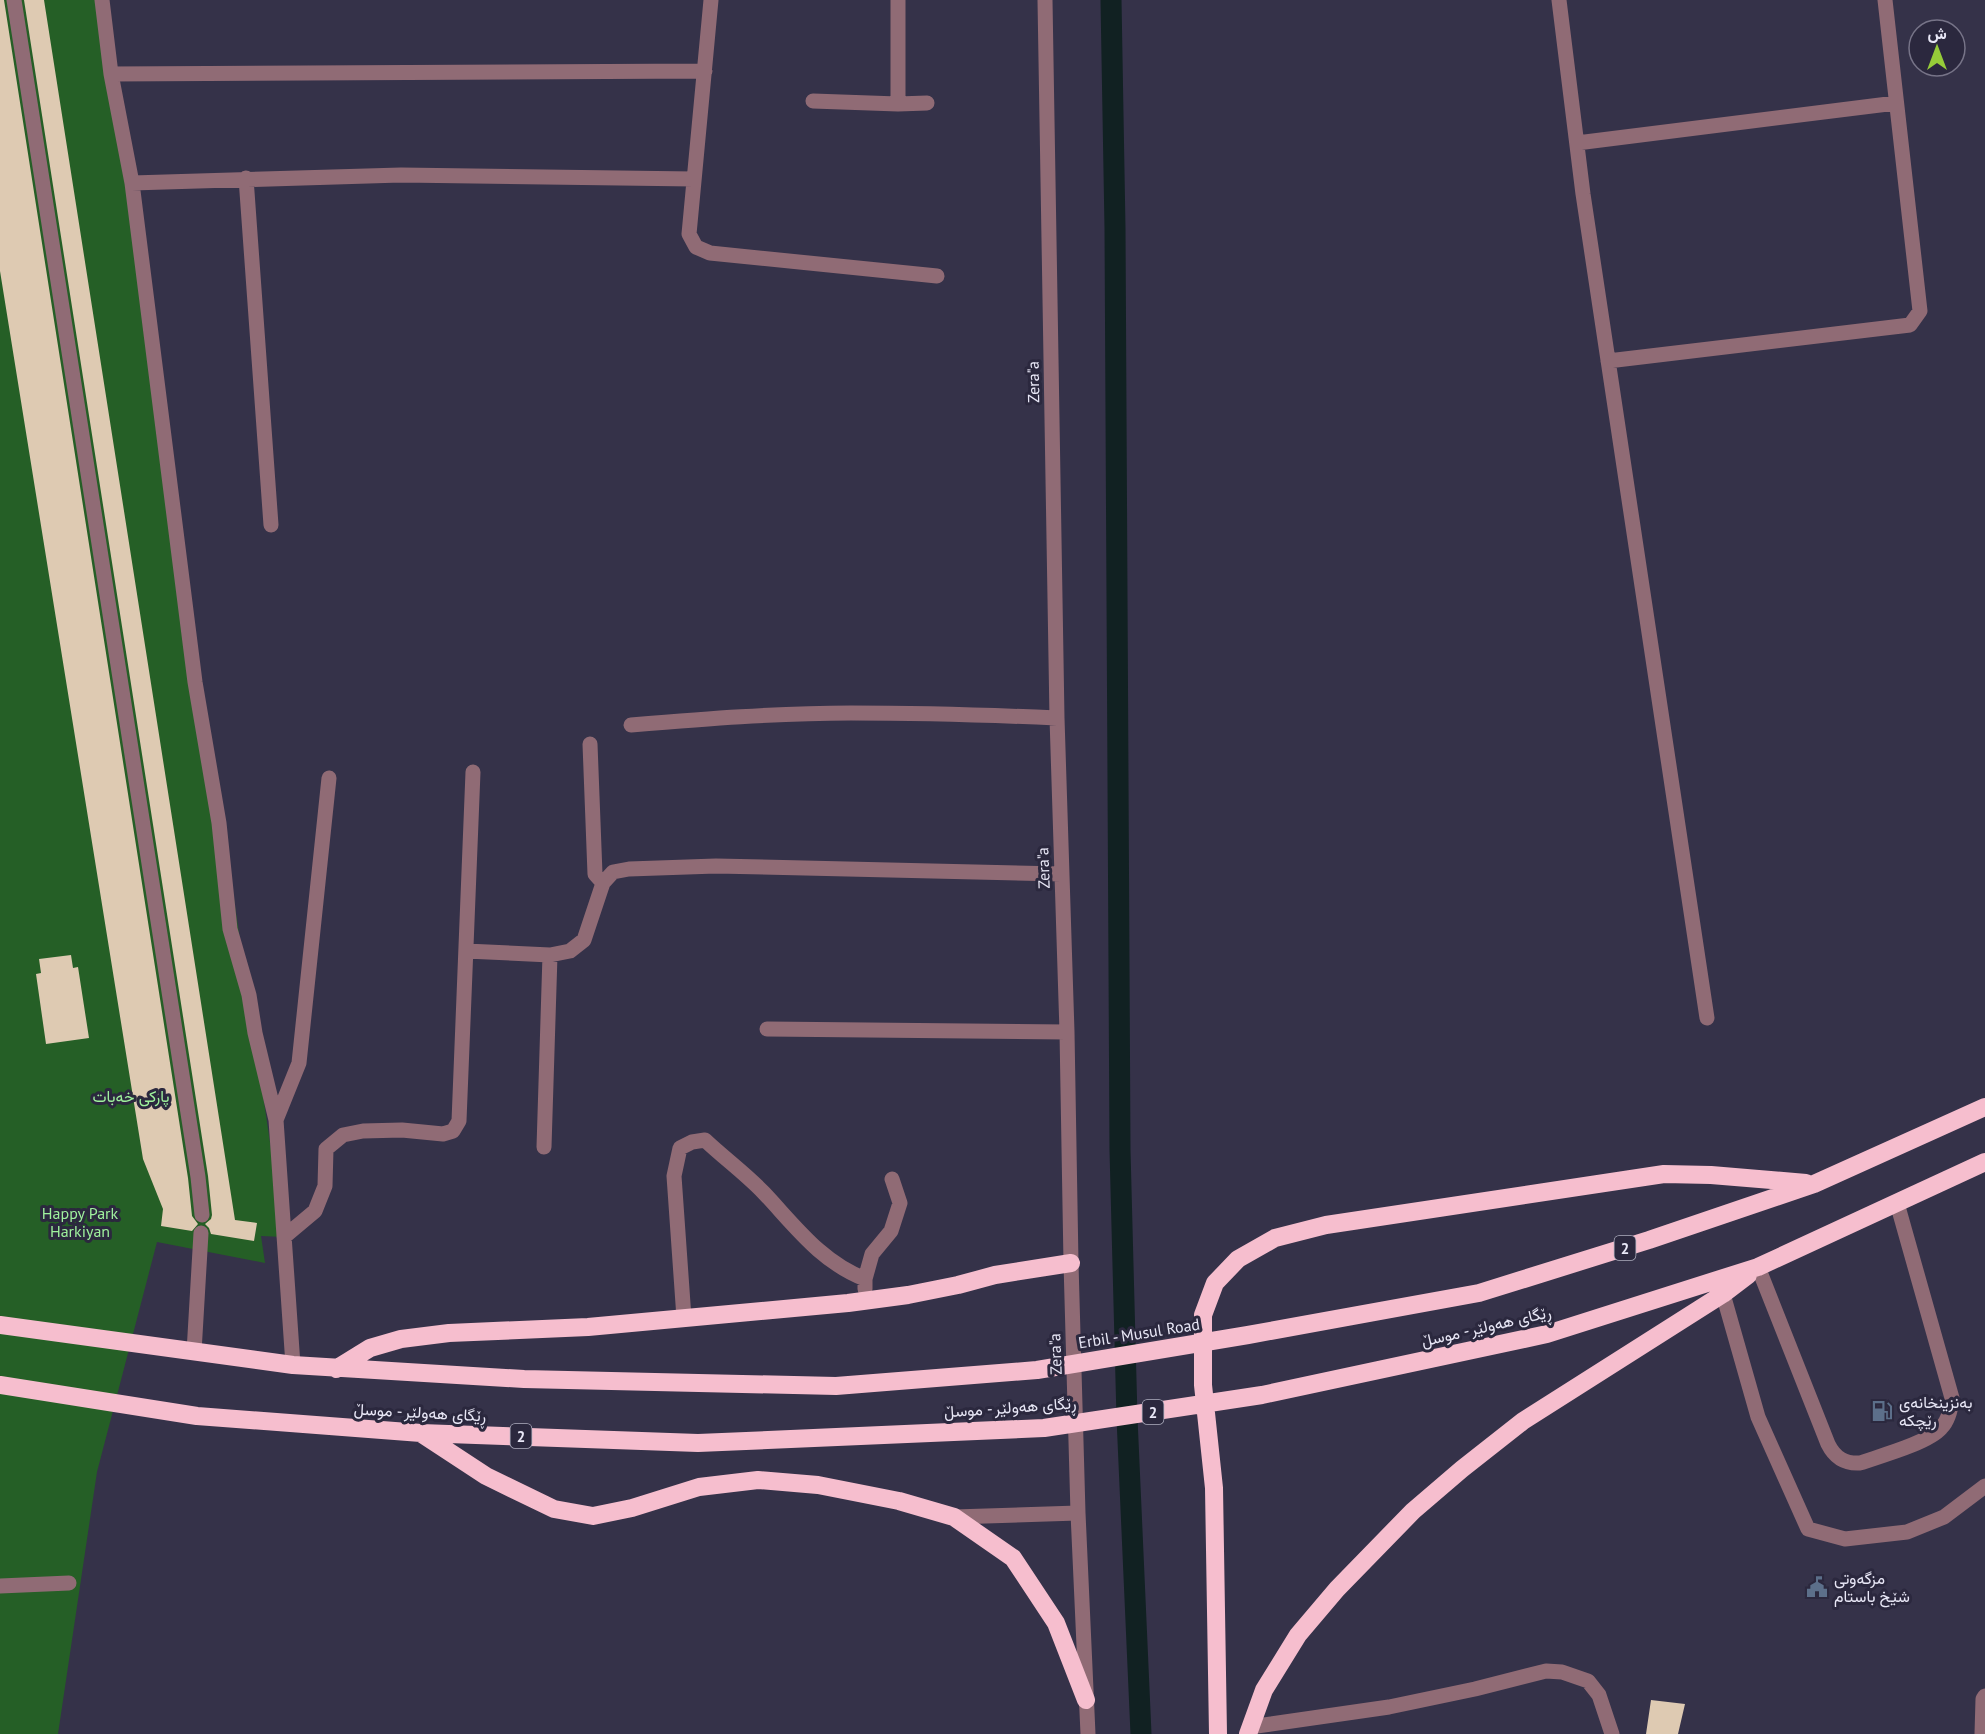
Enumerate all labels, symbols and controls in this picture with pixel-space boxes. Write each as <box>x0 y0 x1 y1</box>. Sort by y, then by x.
north arrow <box>1907 18 1967 78</box>
text: ش <box>1927 23 1947 43</box>
street label: Zera"a <box>1023 361 1043 403</box>
street label: Zera"a <box>1032 847 1054 889</box>
park label: پارکی خەبات <box>93 1086 169 1108</box>
park label: Happy Park Harkiyan <box>42 1203 119 1241</box>
road number: 2 <box>1614 1236 1636 1260</box>
street label: ڕێگای هەولێر - موسڵ <box>1419 1301 1554 1354</box>
street label: Erbil - Musul Road <box>1077 1314 1201 1352</box>
street label: Zera"a <box>1044 1333 1066 1375</box>
street label: ڕێگای هەولێر - موسڵ <box>943 1392 1077 1425</box>
place label: بەنزینخانەی رێچکە <box>1899 1392 1972 1432</box>
street label: ڕێگای هەولێر - موسڵ <box>353 1399 487 1428</box>
fuel station icon: بەنزینخانەی رێچکە <box>1870 1399 1894 1423</box>
road number: 2 <box>1142 1400 1164 1424</box>
road number: 2 <box>510 1424 532 1448</box>
place label: مزگەوتی شێخ باستام <box>1834 1568 1910 1608</box>
public building icon: مزگەوتی شێخ باستام <box>1805 1575 1829 1599</box>

